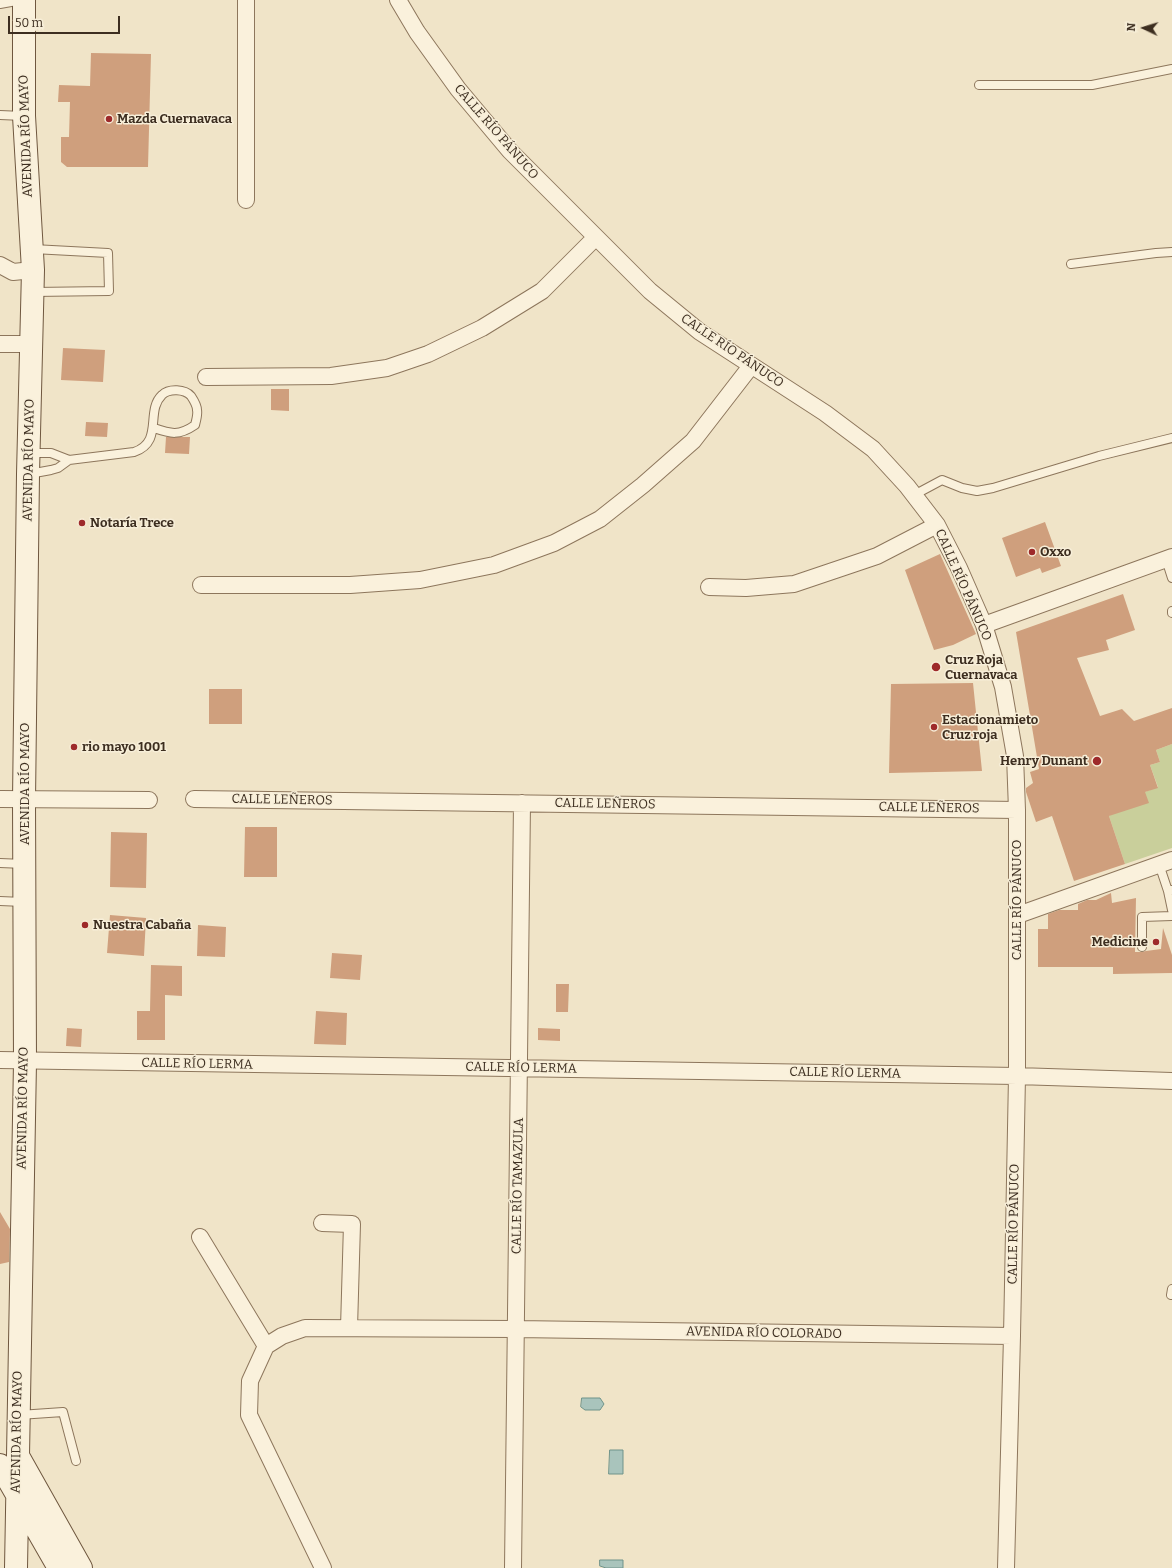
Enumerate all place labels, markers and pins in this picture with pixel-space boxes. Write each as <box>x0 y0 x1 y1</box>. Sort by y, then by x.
place label: Mazda Cuernavaca <box>117 111 232 127</box>
marker: Mazda Cuernavaca <box>104 114 114 124</box>
place label: Notaría Trece <box>90 515 174 531</box>
marker: Notaría Trece <box>77 518 87 528</box>
place label: Oxxo <box>1040 544 1071 560</box>
marker: Oxxo <box>1027 547 1037 557</box>
place label: Cruz Roja Cuernavaca <box>945 652 1018 683</box>
marker: Cruz Roja Cuernavaca <box>930 661 942 673</box>
place label: Estacionamieto Cruz roja <box>942 712 1038 743</box>
marker: Estacionamieto Cruz roja <box>929 722 939 732</box>
place label: rio mayo 1001 <box>82 739 166 755</box>
marker: rio mayo 1001 <box>69 742 79 752</box>
place label: Henry Dunant <box>1000 753 1088 769</box>
marker: Henry Dunant <box>1091 755 1103 767</box>
place label: Nuestra Cabaña <box>93 917 191 933</box>
marker: Nuestra Cabaña <box>80 920 90 930</box>
place label: Medicine <box>1091 934 1148 950</box>
marker: Medicine <box>1151 937 1161 947</box>

